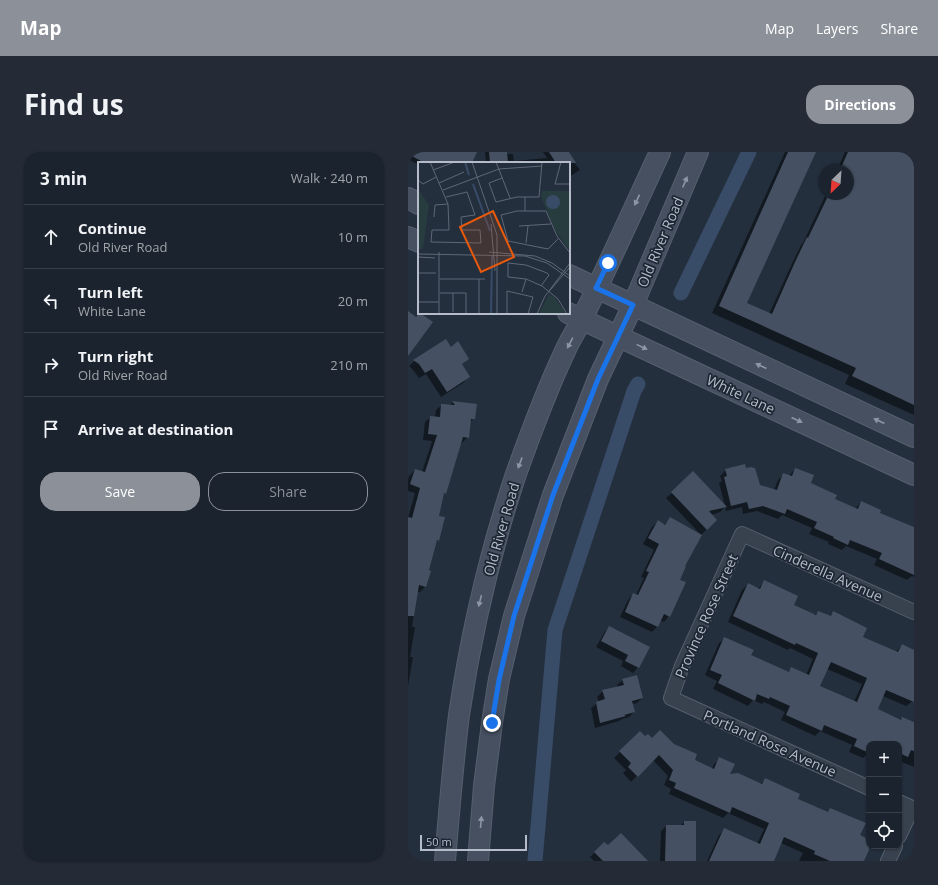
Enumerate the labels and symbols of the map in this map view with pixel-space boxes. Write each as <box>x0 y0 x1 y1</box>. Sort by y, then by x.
inset map <box>418 162 570 314</box>
north arrow <box>818 164 854 200</box>
one-way arrow <box>683 176 689 188</box>
street label: Old River Road <box>632 194 688 290</box>
one-way arrow <box>634 194 641 206</box>
route start <box>599 254 617 272</box>
one-way arrow <box>566 337 573 348</box>
one-way arrow <box>636 344 647 350</box>
one-way arrow <box>755 363 767 369</box>
street label: White Lane <box>704 370 778 418</box>
one-way arrow <box>792 417 803 423</box>
one-way arrow <box>873 418 884 424</box>
one-way arrow <box>517 457 523 469</box>
street label: Old River Road <box>479 480 523 578</box>
street label: Cinderella Avenue <box>770 540 886 606</box>
street label: Province Rose Street <box>670 551 742 681</box>
one-way arrow <box>477 595 483 607</box>
street label: Portland Rose Avenue <box>701 705 840 781</box>
route end <box>483 714 501 732</box>
one-way arrow <box>478 816 485 828</box>
scale bar <box>420 833 527 852</box>

